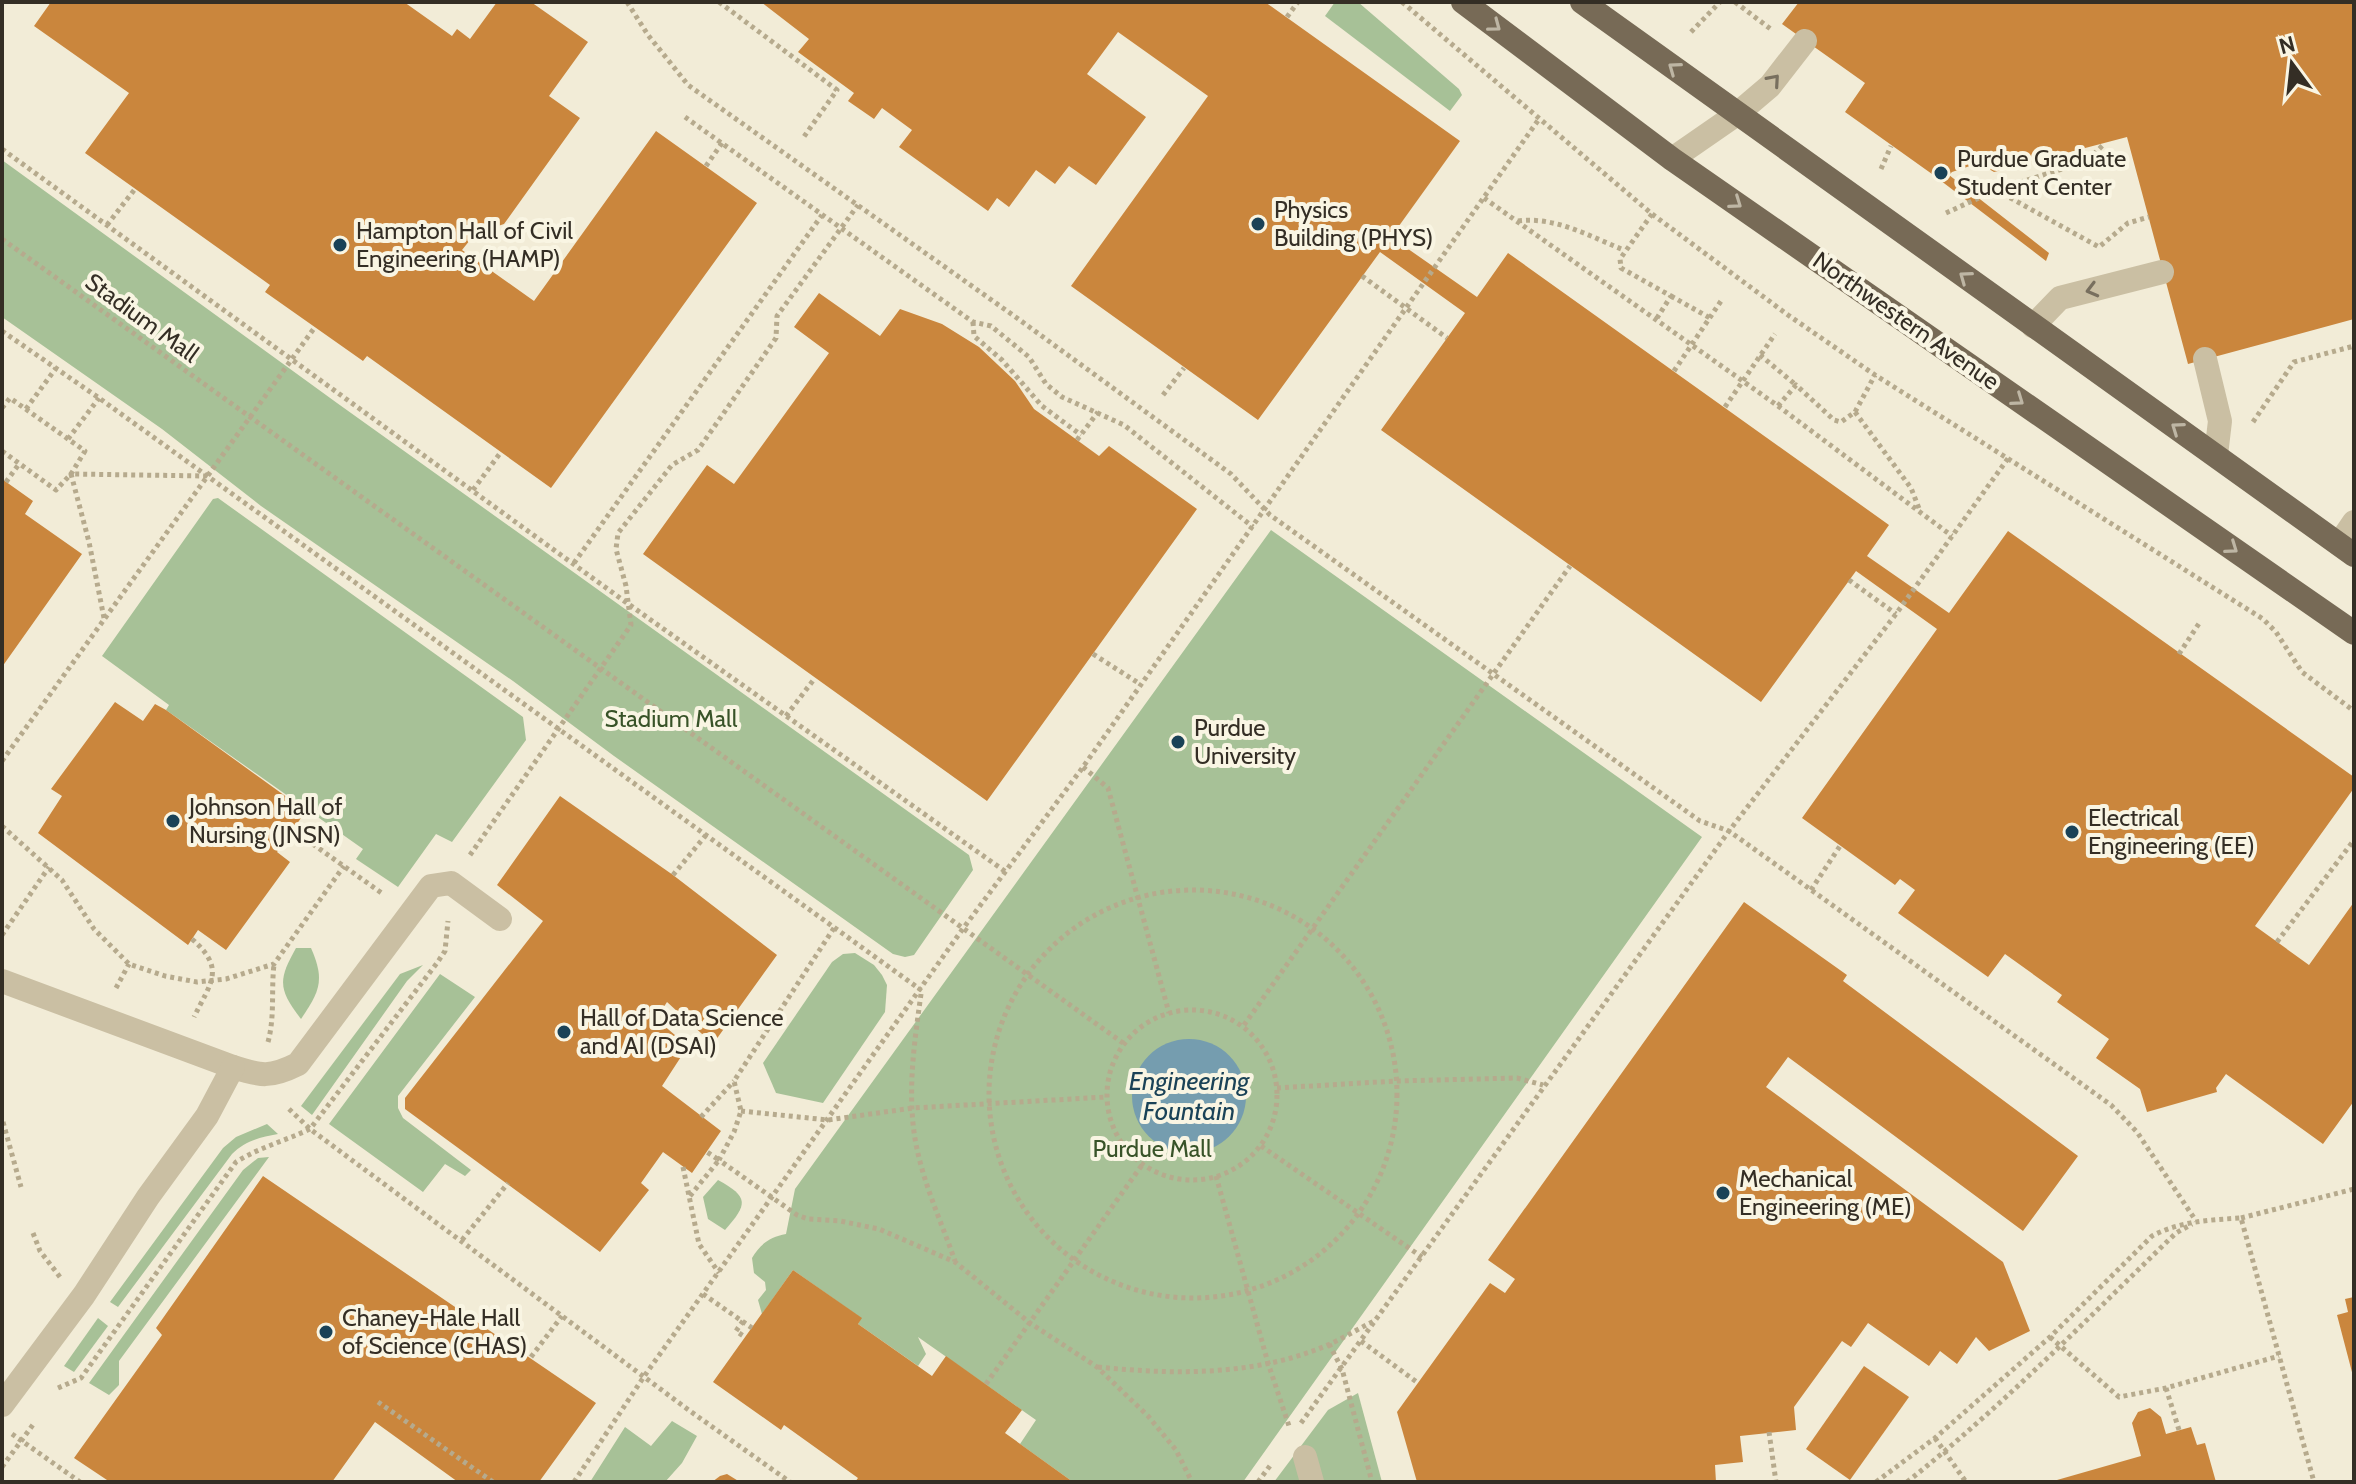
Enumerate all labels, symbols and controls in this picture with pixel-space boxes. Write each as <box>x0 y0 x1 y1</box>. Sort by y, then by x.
one-way arrow <box>1486 16 1501 30</box>
north arrow <box>2252 24 2332 104</box>
text: N <box>2276 30 2298 60</box>
one-way arrow <box>1668 63 1682 78</box>
one-way arrow <box>1764 74 1778 89</box>
place label: Purdue Graduate Student Center <box>1957 144 2126 201</box>
marker: Purdue Graduate Student Center <box>1932 164 1950 182</box>
one-way arrow <box>1728 193 1742 208</box>
place label: Physics Building (PHYS) <box>1274 195 1433 252</box>
marker: Physics Building (PHYS) <box>1249 215 1267 233</box>
place label: Hampton Hall of Civil Engineering (HAMP) <box>356 216 573 273</box>
marker: Hampton Hall of Civil Engineering (HAMP) <box>331 236 349 254</box>
street label: Northwestern Avenue <box>1808 245 2005 396</box>
street label: Stadium Mall <box>80 267 205 369</box>
one-way arrow <box>1959 272 1974 287</box>
one-way arrow <box>2085 280 2099 297</box>
one-way arrow <box>2010 390 2024 405</box>
one-way arrow <box>2171 423 2186 438</box>
one-way arrow <box>2223 538 2237 553</box>
park label: Stadium Mall <box>605 704 738 733</box>
place label: Purdue University <box>1194 713 1296 770</box>
marker: Purdue University <box>1169 733 1187 751</box>
place label: Johnson Hall of Nursing (JNSN) <box>188 792 342 849</box>
place label: Electrical Engineering (EE) <box>2088 803 2255 860</box>
marker: Johnson Hall of Nursing (JNSN) <box>164 812 182 830</box>
marker: Electrical Engineering (EE) <box>2063 823 2081 841</box>
place label: Hall of Data Science and AI (DSAI) <box>580 1003 784 1060</box>
marker: Hall of Data Science and AI (DSAI) <box>555 1023 573 1041</box>
water label: Engineering Fountain <box>1129 1065 1250 1127</box>
park label: Purdue Mall <box>1092 1134 1212 1163</box>
place label: Mechanical Engineering (ME) <box>1739 1164 1912 1221</box>
marker: Mechanical Engineering (ME) <box>1714 1184 1732 1202</box>
place label: Chaney-Hale Hall of Science (CHAS) <box>342 1303 527 1360</box>
marker: Chaney-Hale Hall of Science (CHAS) <box>317 1323 335 1341</box>

